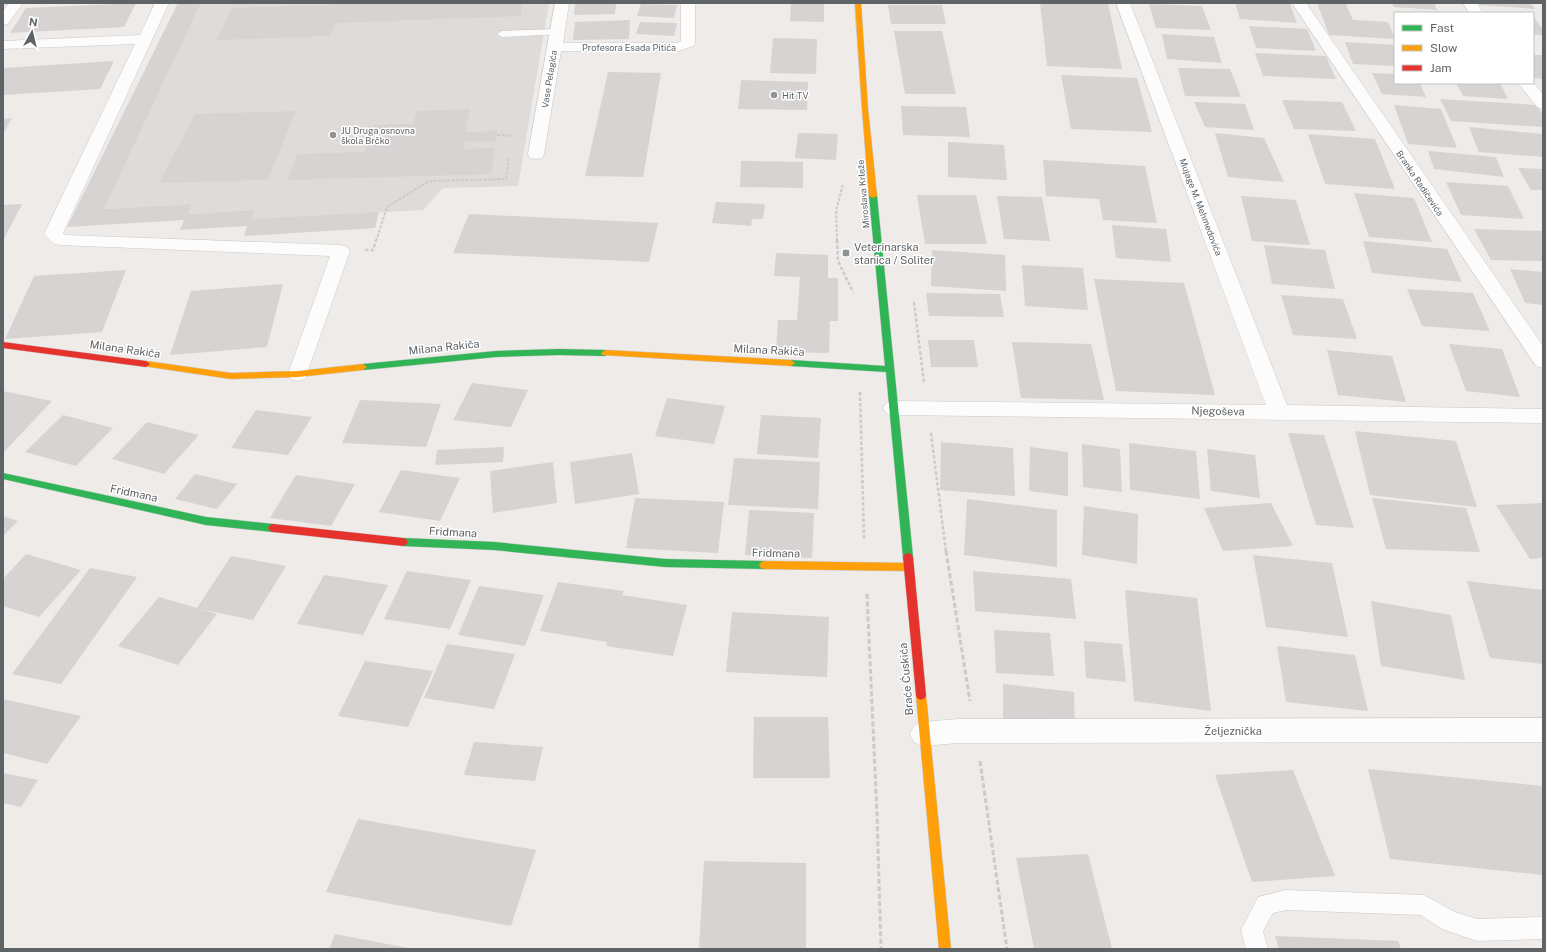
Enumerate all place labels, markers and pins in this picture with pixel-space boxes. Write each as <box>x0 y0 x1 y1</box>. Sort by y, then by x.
marker: Hit TV <box>769 90 779 100</box>
place label: Hit TV <box>782 90 809 101</box>
place label: JU Druga osnovna škola Brčko <box>341 125 415 146</box>
marker: JU Druga osnovna škola Brčko <box>328 130 338 140</box>
place label: Veterinarska stanica / Soliter <box>854 241 934 266</box>
marker: Veterinarska stanica / Soliter <box>841 248 851 258</box>

